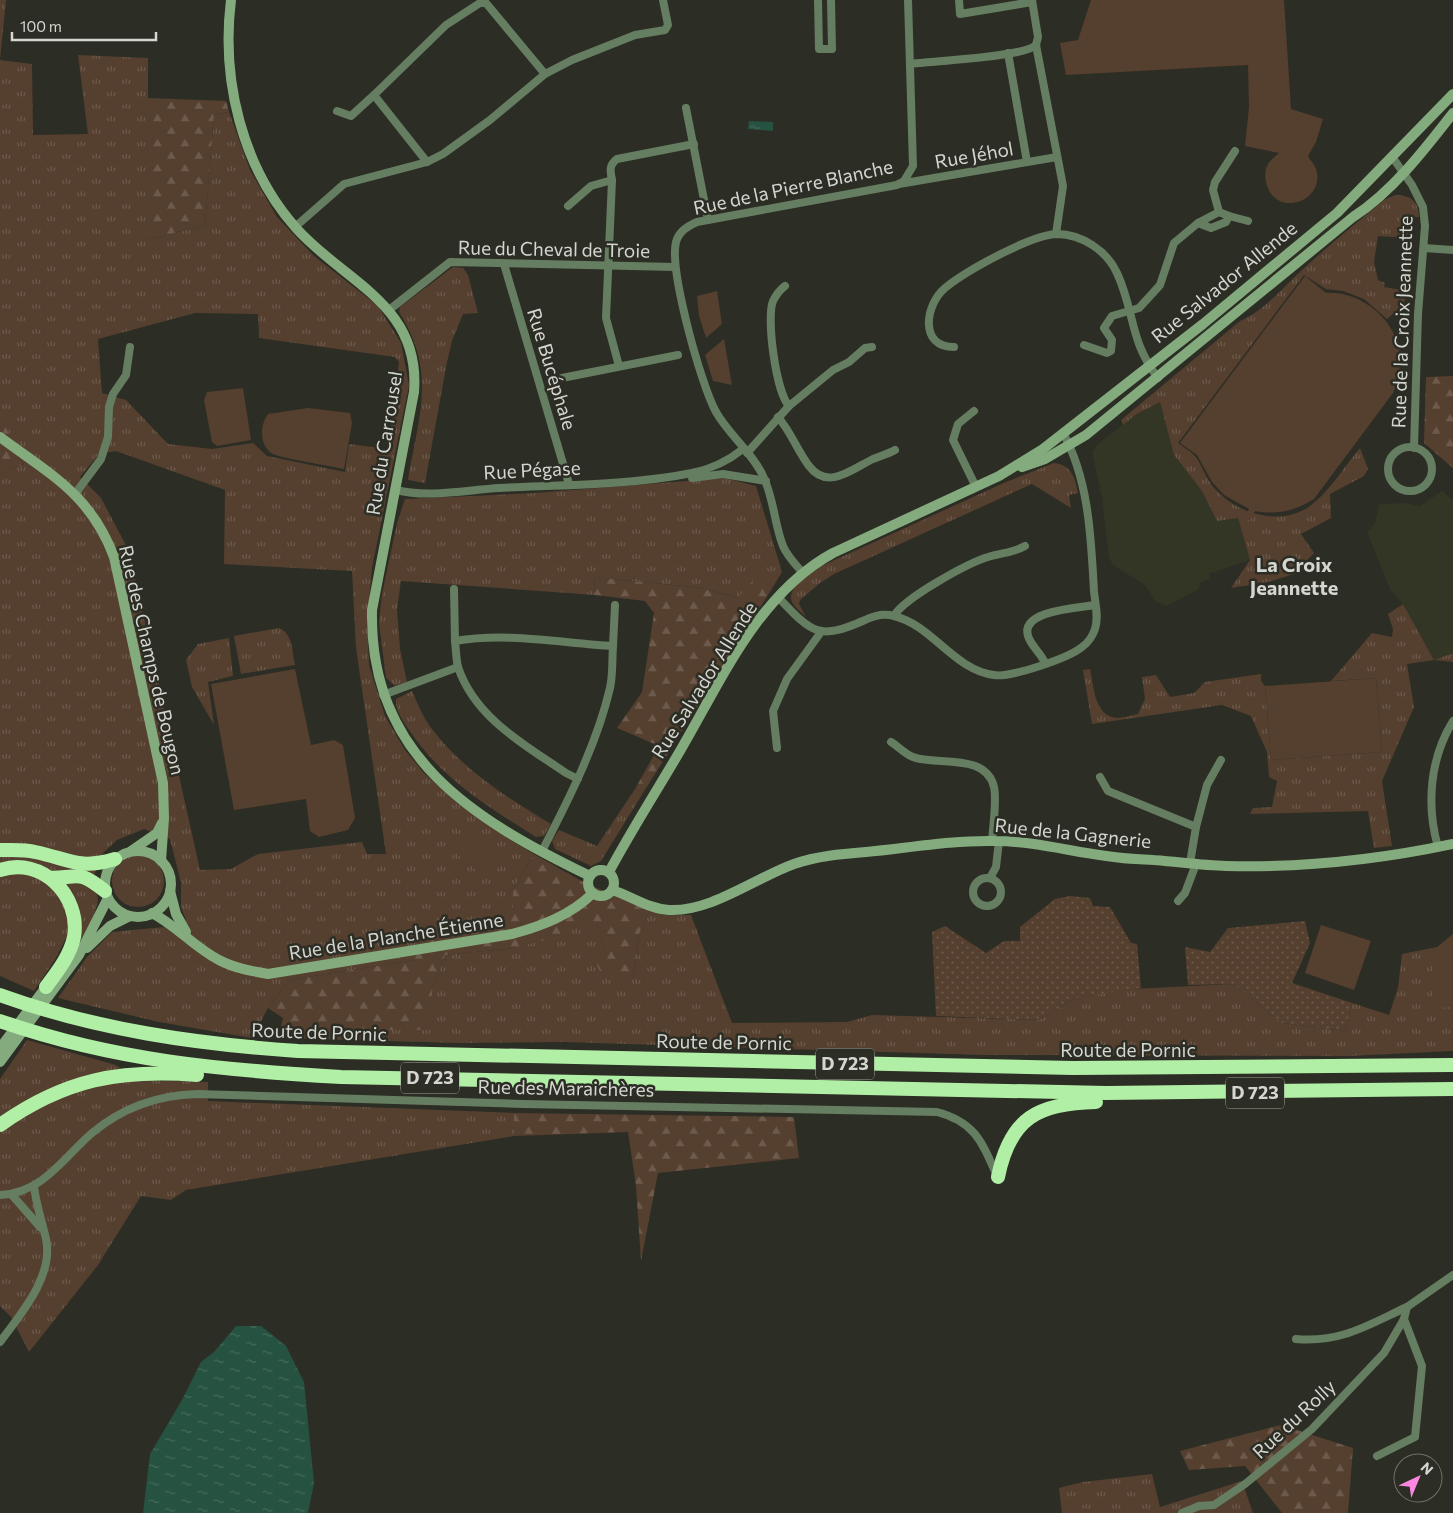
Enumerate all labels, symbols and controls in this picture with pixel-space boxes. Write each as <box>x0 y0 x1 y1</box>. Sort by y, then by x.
scale bar <box>12 10 156 42</box>
text: 100 m <box>20 17 62 35</box>
street label: Rue Jéhol <box>933 136 1015 173</box>
street label: Rue de la Pierre Blanche <box>691 154 895 219</box>
street label: Rue de la Croix Jeannette <box>1386 215 1417 429</box>
street label: Rue Salvador Allende <box>1146 216 1301 347</box>
street label: Rue du Cheval de Troie <box>458 235 650 262</box>
street label: Rue Bucéphale <box>523 305 582 433</box>
street label: Rue du Carrousel <box>361 369 406 517</box>
street label: Rue Pégase <box>483 455 581 484</box>
street label: Rue des Champs de Bougon <box>115 543 190 777</box>
district label: La Croix Jeannette <box>1250 552 1338 599</box>
street label: Rue Salvador Allende <box>646 597 761 762</box>
street label: Rue de la Gagnerie <box>994 813 1153 852</box>
street label: Rue de la Planche Étienne <box>287 907 505 964</box>
street label: Route de Pornic <box>251 1018 387 1045</box>
street label: Route de Pornic <box>656 1029 792 1054</box>
street label: Route de Pornic <box>1060 1038 1196 1061</box>
road number: D 723 <box>816 1048 874 1080</box>
road number: D 723 <box>401 1062 459 1094</box>
street label: Rue des Maraichères <box>478 1074 654 1101</box>
road number: D 723 <box>1226 1078 1284 1108</box>
street label: Rue du Rolly <box>1247 1374 1340 1463</box>
north arrow <box>1393 1453 1443 1503</box>
text: N <box>1418 1459 1437 1478</box>

